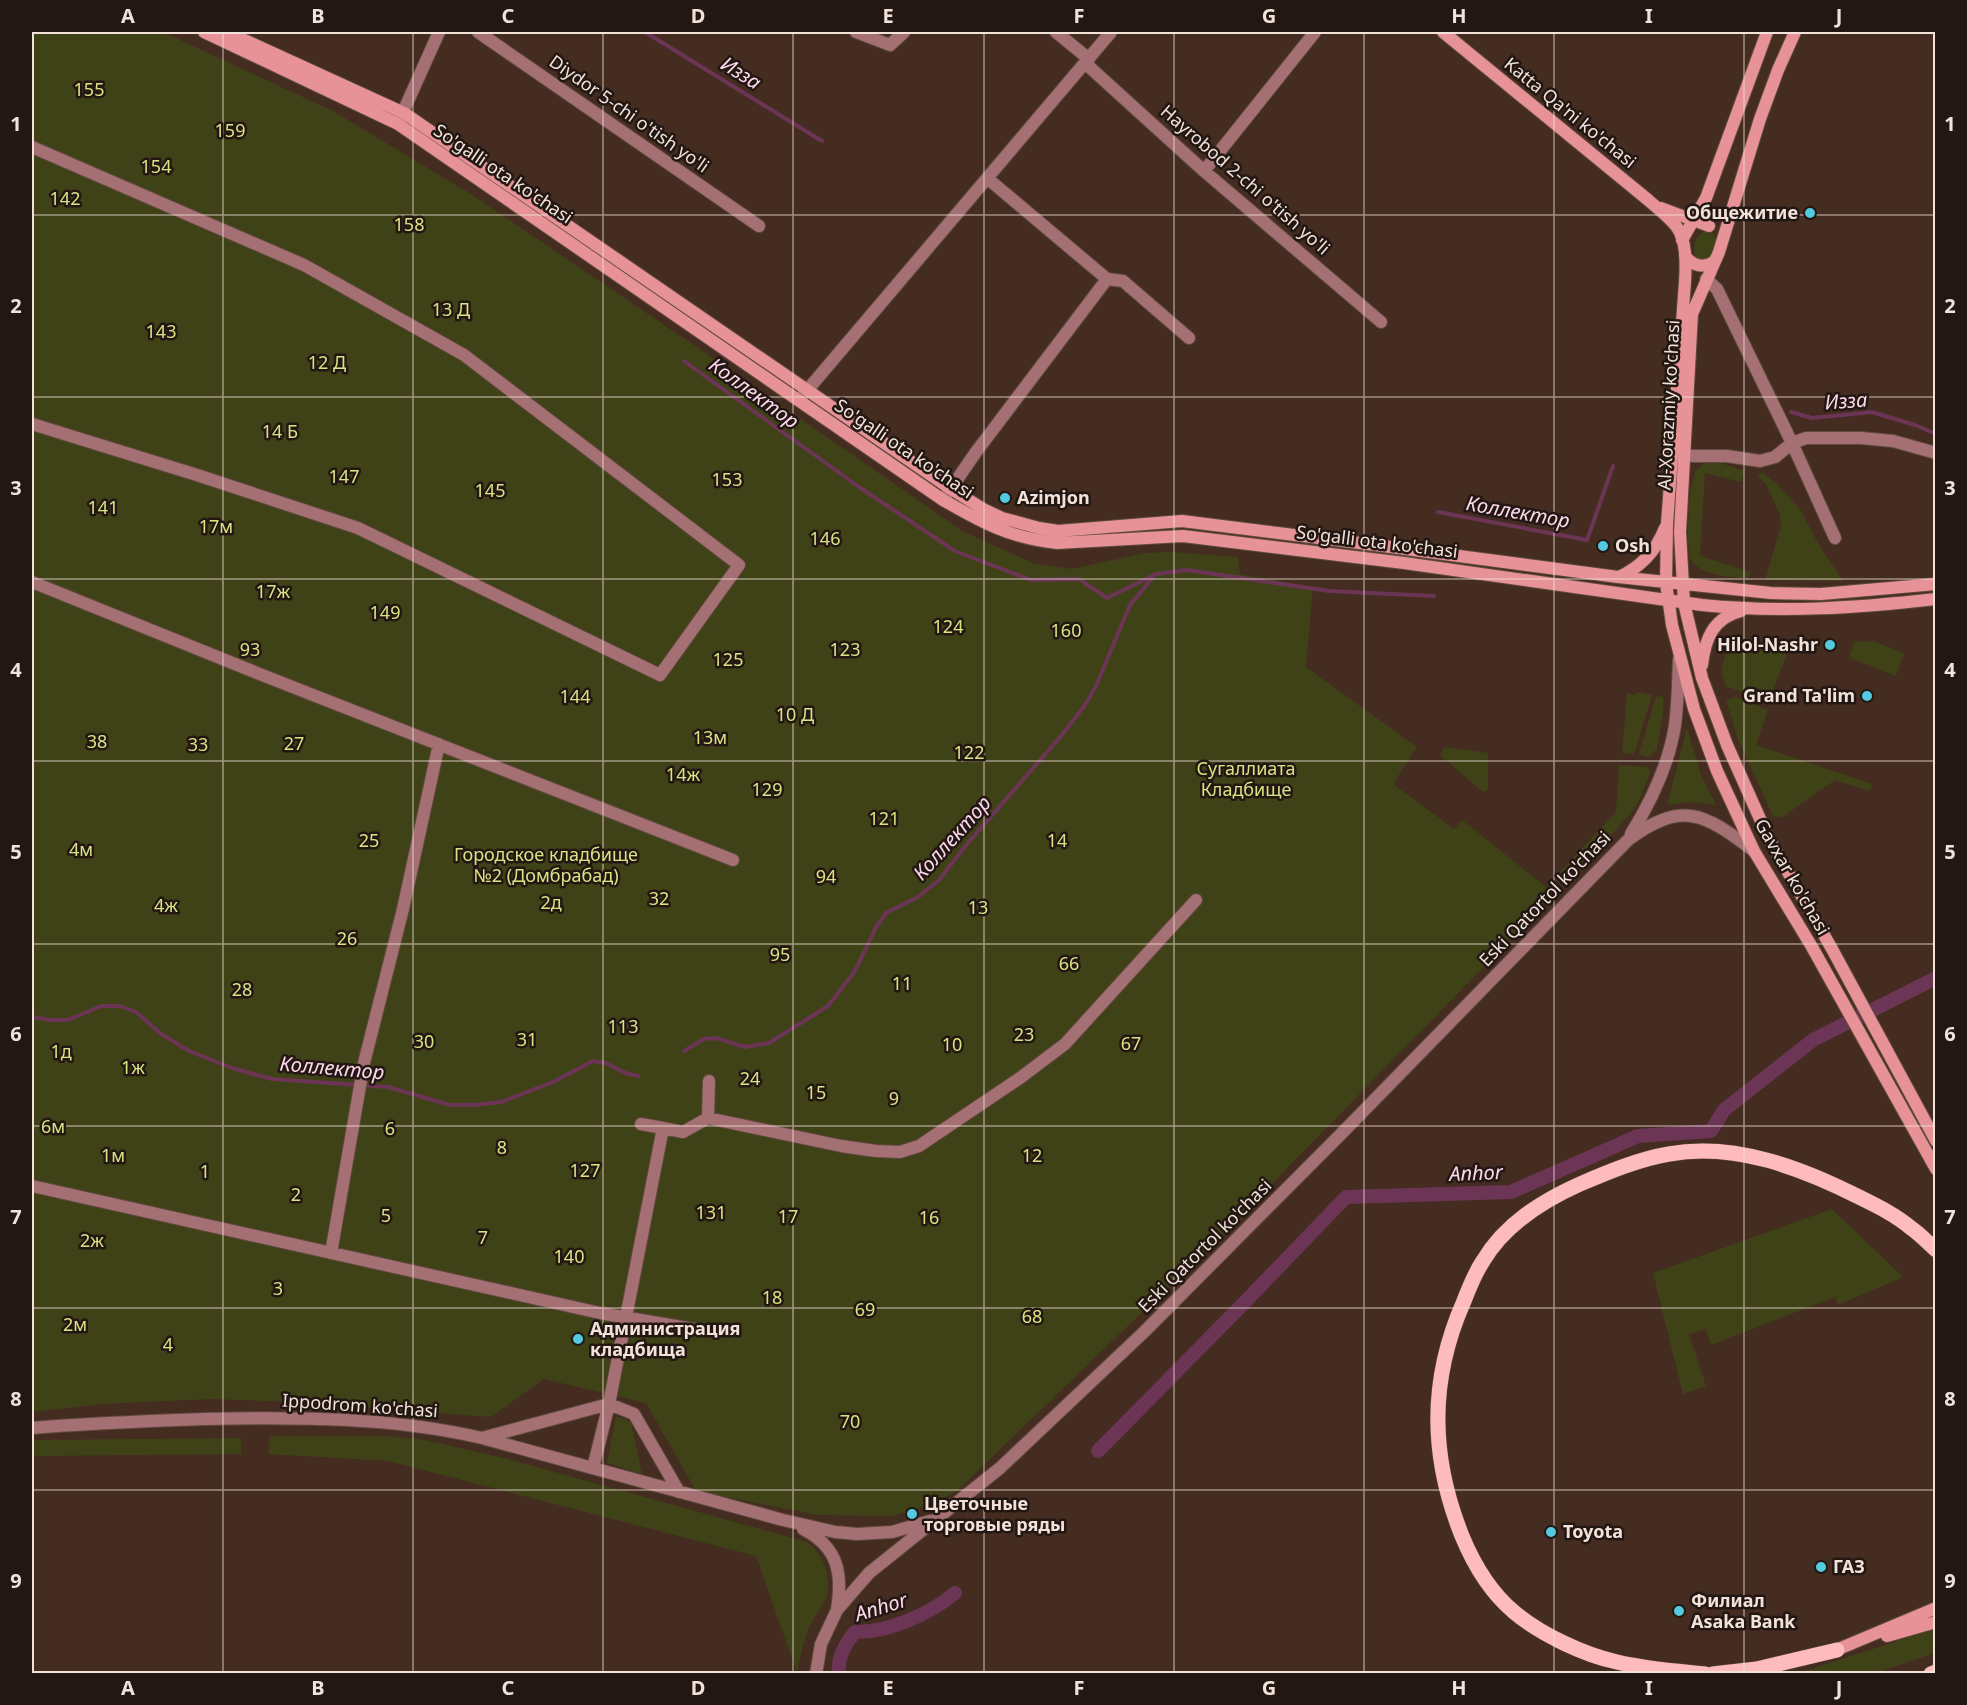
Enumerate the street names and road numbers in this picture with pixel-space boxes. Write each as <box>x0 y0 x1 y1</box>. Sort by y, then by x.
street label: Diydor 5-chi o'tish yo'li <box>545 49 714 177</box>
street label: Katta Qa'ni ko'chasi <box>1500 51 1642 173</box>
street label: Hayrobod 2-chi o'tish yo'li <box>1156 99 1335 259</box>
street label: So'galli ota ko'chasi <box>430 118 578 229</box>
street label: Al-Xorazmiy ko'chasi <box>1652 319 1684 491</box>
street label: So'galli ota ko'chasi <box>831 393 979 504</box>
street label: So'galli ota ko'chasi <box>1295 519 1459 563</box>
street label: Gavxar ko'chasi <box>1750 814 1836 939</box>
street label: Eski Qatortol ko'chasi <box>1473 825 1615 971</box>
street label: Eski Qatortol ko'chasi <box>1132 1173 1276 1317</box>
street label: Ippodrom ko'chasi <box>281 1388 439 1422</box>

